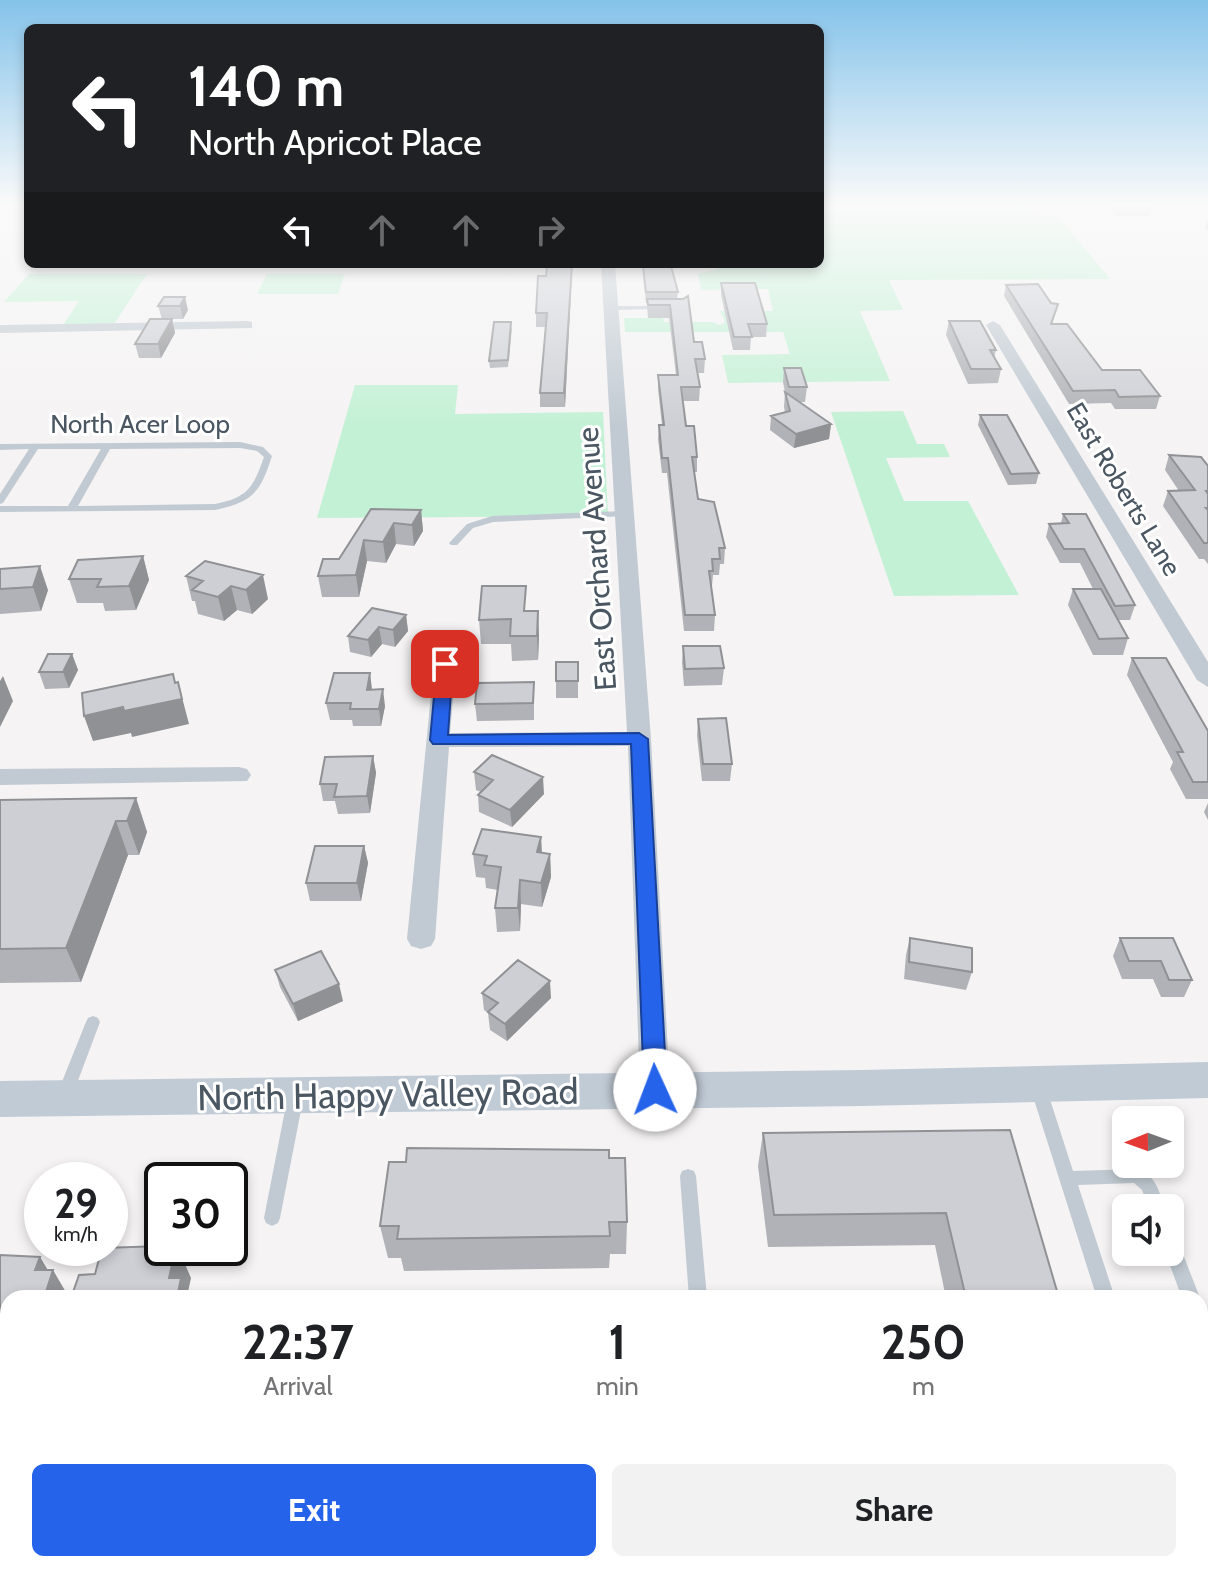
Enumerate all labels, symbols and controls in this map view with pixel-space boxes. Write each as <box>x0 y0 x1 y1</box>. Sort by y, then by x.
text: 140 m <box>188 52 344 120</box>
icon: left <box>56 56 160 160</box>
text: North Apricot Place <box>188 120 482 164</box>
icon: left <box>276 208 320 252</box>
icon: ahead <box>360 208 404 252</box>
icon: ahead <box>444 208 488 252</box>
icon: right <box>528 208 572 252</box>
street label: East Roberts Lane <box>1060 397 1188 581</box>
street label: North Acer Loop <box>50 408 230 440</box>
street label: East Orchard Avenue <box>569 426 624 692</box>
pin <box>411 630 479 698</box>
icon: arrive <box>423 642 467 686</box>
position arrow <box>613 1048 697 1132</box>
street label: North Happy Valley Road <box>197 1069 579 1119</box>
north arrow <box>1112 1106 1184 1178</box>
map controls <box>1112 1106 1184 1266</box>
speed limit sign: 30 <box>144 1162 248 1266</box>
text: 29 <box>54 1179 98 1228</box>
button: sound <box>1112 1194 1184 1266</box>
text: km/h <box>54 1222 98 1246</box>
text: 22:37 <box>242 1313 354 1371</box>
text: 1 <box>608 1313 626 1371</box>
text: 250 <box>881 1313 966 1371</box>
text: Arrival <box>263 1370 333 1402</box>
text: min <box>596 1370 639 1402</box>
text: m <box>912 1370 935 1402</box>
button: Exit <box>32 1464 596 1556</box>
button: Share <box>612 1464 1176 1556</box>

